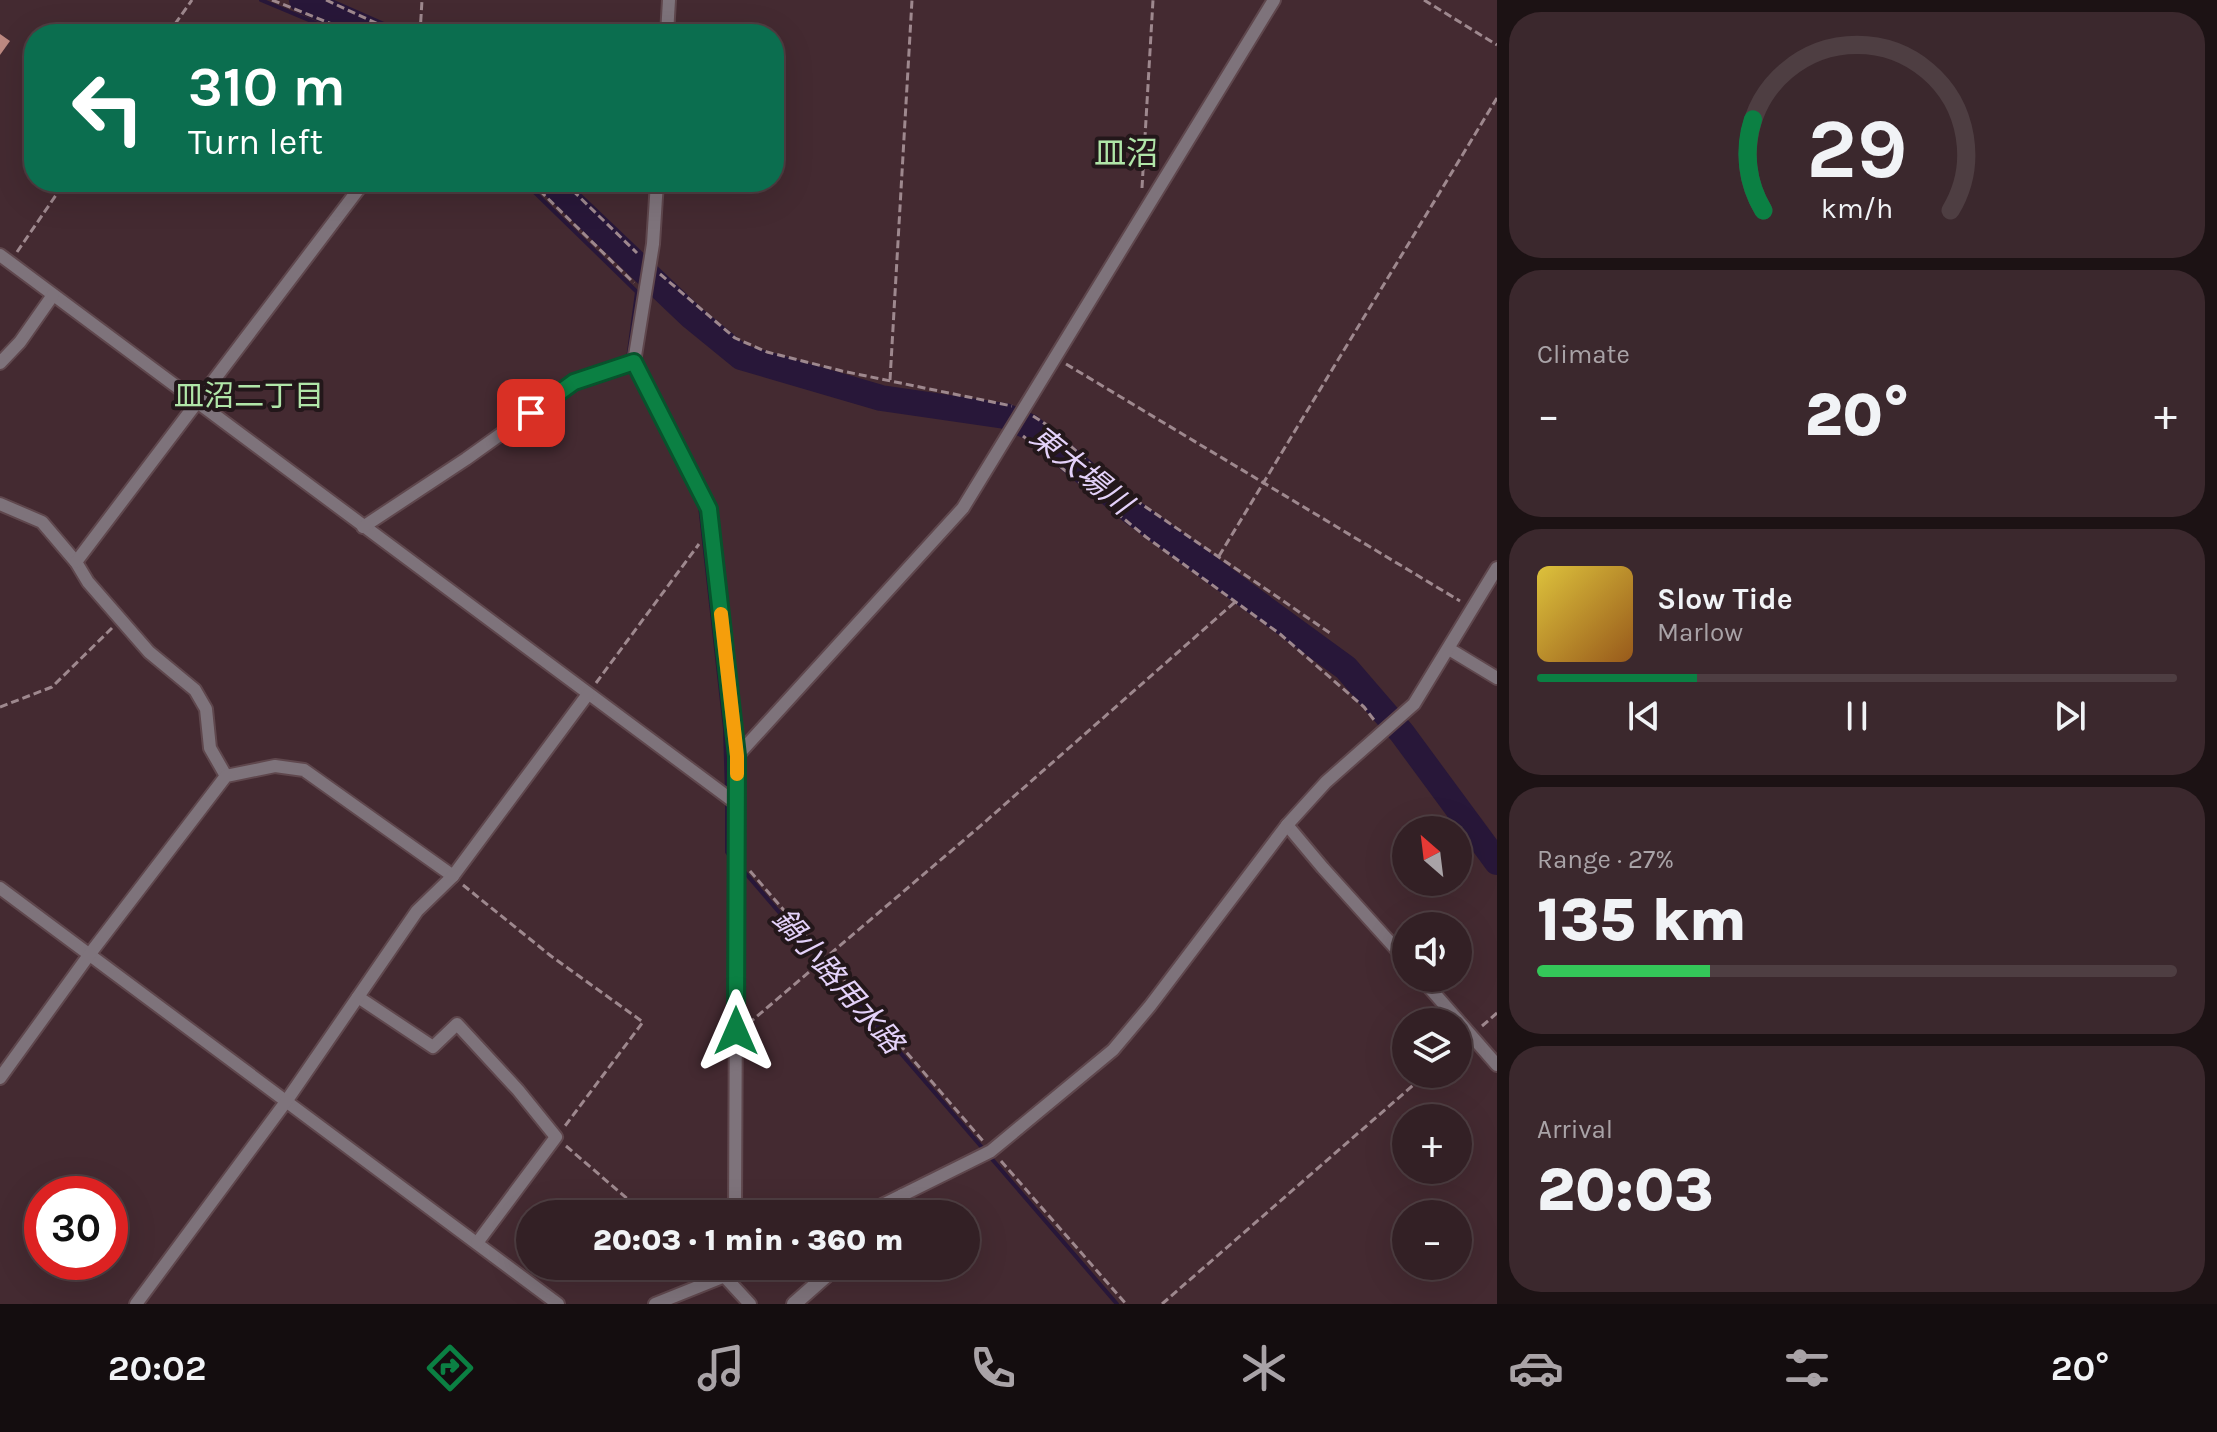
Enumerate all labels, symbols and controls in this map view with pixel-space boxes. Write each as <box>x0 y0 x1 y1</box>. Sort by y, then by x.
text: 310 m <box>188 54 346 119</box>
icon: left <box>56 56 160 160</box>
text: 29 <box>1806 101 1908 198</box>
text: Turn left <box>188 121 323 163</box>
district label: 皿沼 <box>1094 135 1158 172</box>
text: km/h <box>1821 192 1893 225</box>
text: Climate <box>1537 339 1630 370</box>
district label: 皿沼二丁目 <box>174 378 324 414</box>
pin <box>497 379 565 447</box>
text: 20° <box>1805 380 1909 450</box>
text: − <box>1537 390 1560 441</box>
text: + <box>2154 390 2177 441</box>
icon: arrive <box>509 391 553 435</box>
water label: 東大場川 <box>1023 418 1141 524</box>
text: Slow Tide <box>1657 581 1793 617</box>
text: Marlow <box>1657 617 1743 648</box>
icon: previous <box>1622 694 1666 738</box>
icon: pause <box>1835 694 1879 738</box>
icon: next <box>2048 694 2092 738</box>
north arrow <box>1392 816 1472 896</box>
map controls <box>1392 816 1472 1280</box>
text: Range · 27% <box>1537 844 1674 875</box>
text: 135 km <box>1537 885 1747 955</box>
water label: 鍋小路用水路 <box>765 901 913 1063</box>
button: sound <box>1392 912 1472 992</box>
position arrow <box>694 989 778 1073</box>
button: layers <box>1392 1008 1472 1088</box>
button: + <box>1392 1104 1472 1184</box>
text: Arrival <box>1537 1114 1613 1145</box>
text: 20:03 <box>1537 1155 1714 1225</box>
speed limit sign: 30 <box>24 1176 128 1280</box>
button: − <box>1392 1200 1472 1280</box>
text: 20:03 · 1 min · 360 m <box>593 1222 903 1258</box>
icon: directions <box>422 1340 478 1396</box>
icon: music <box>693 1340 749 1396</box>
icon: phone <box>965 1340 1021 1396</box>
icon: climate <box>1236 1340 1292 1396</box>
icon: car <box>1508 1340 1564 1396</box>
icon: filters <box>1779 1340 1835 1396</box>
text: 20:02 <box>108 1347 207 1389</box>
text: 20° <box>2051 1347 2109 1389</box>

